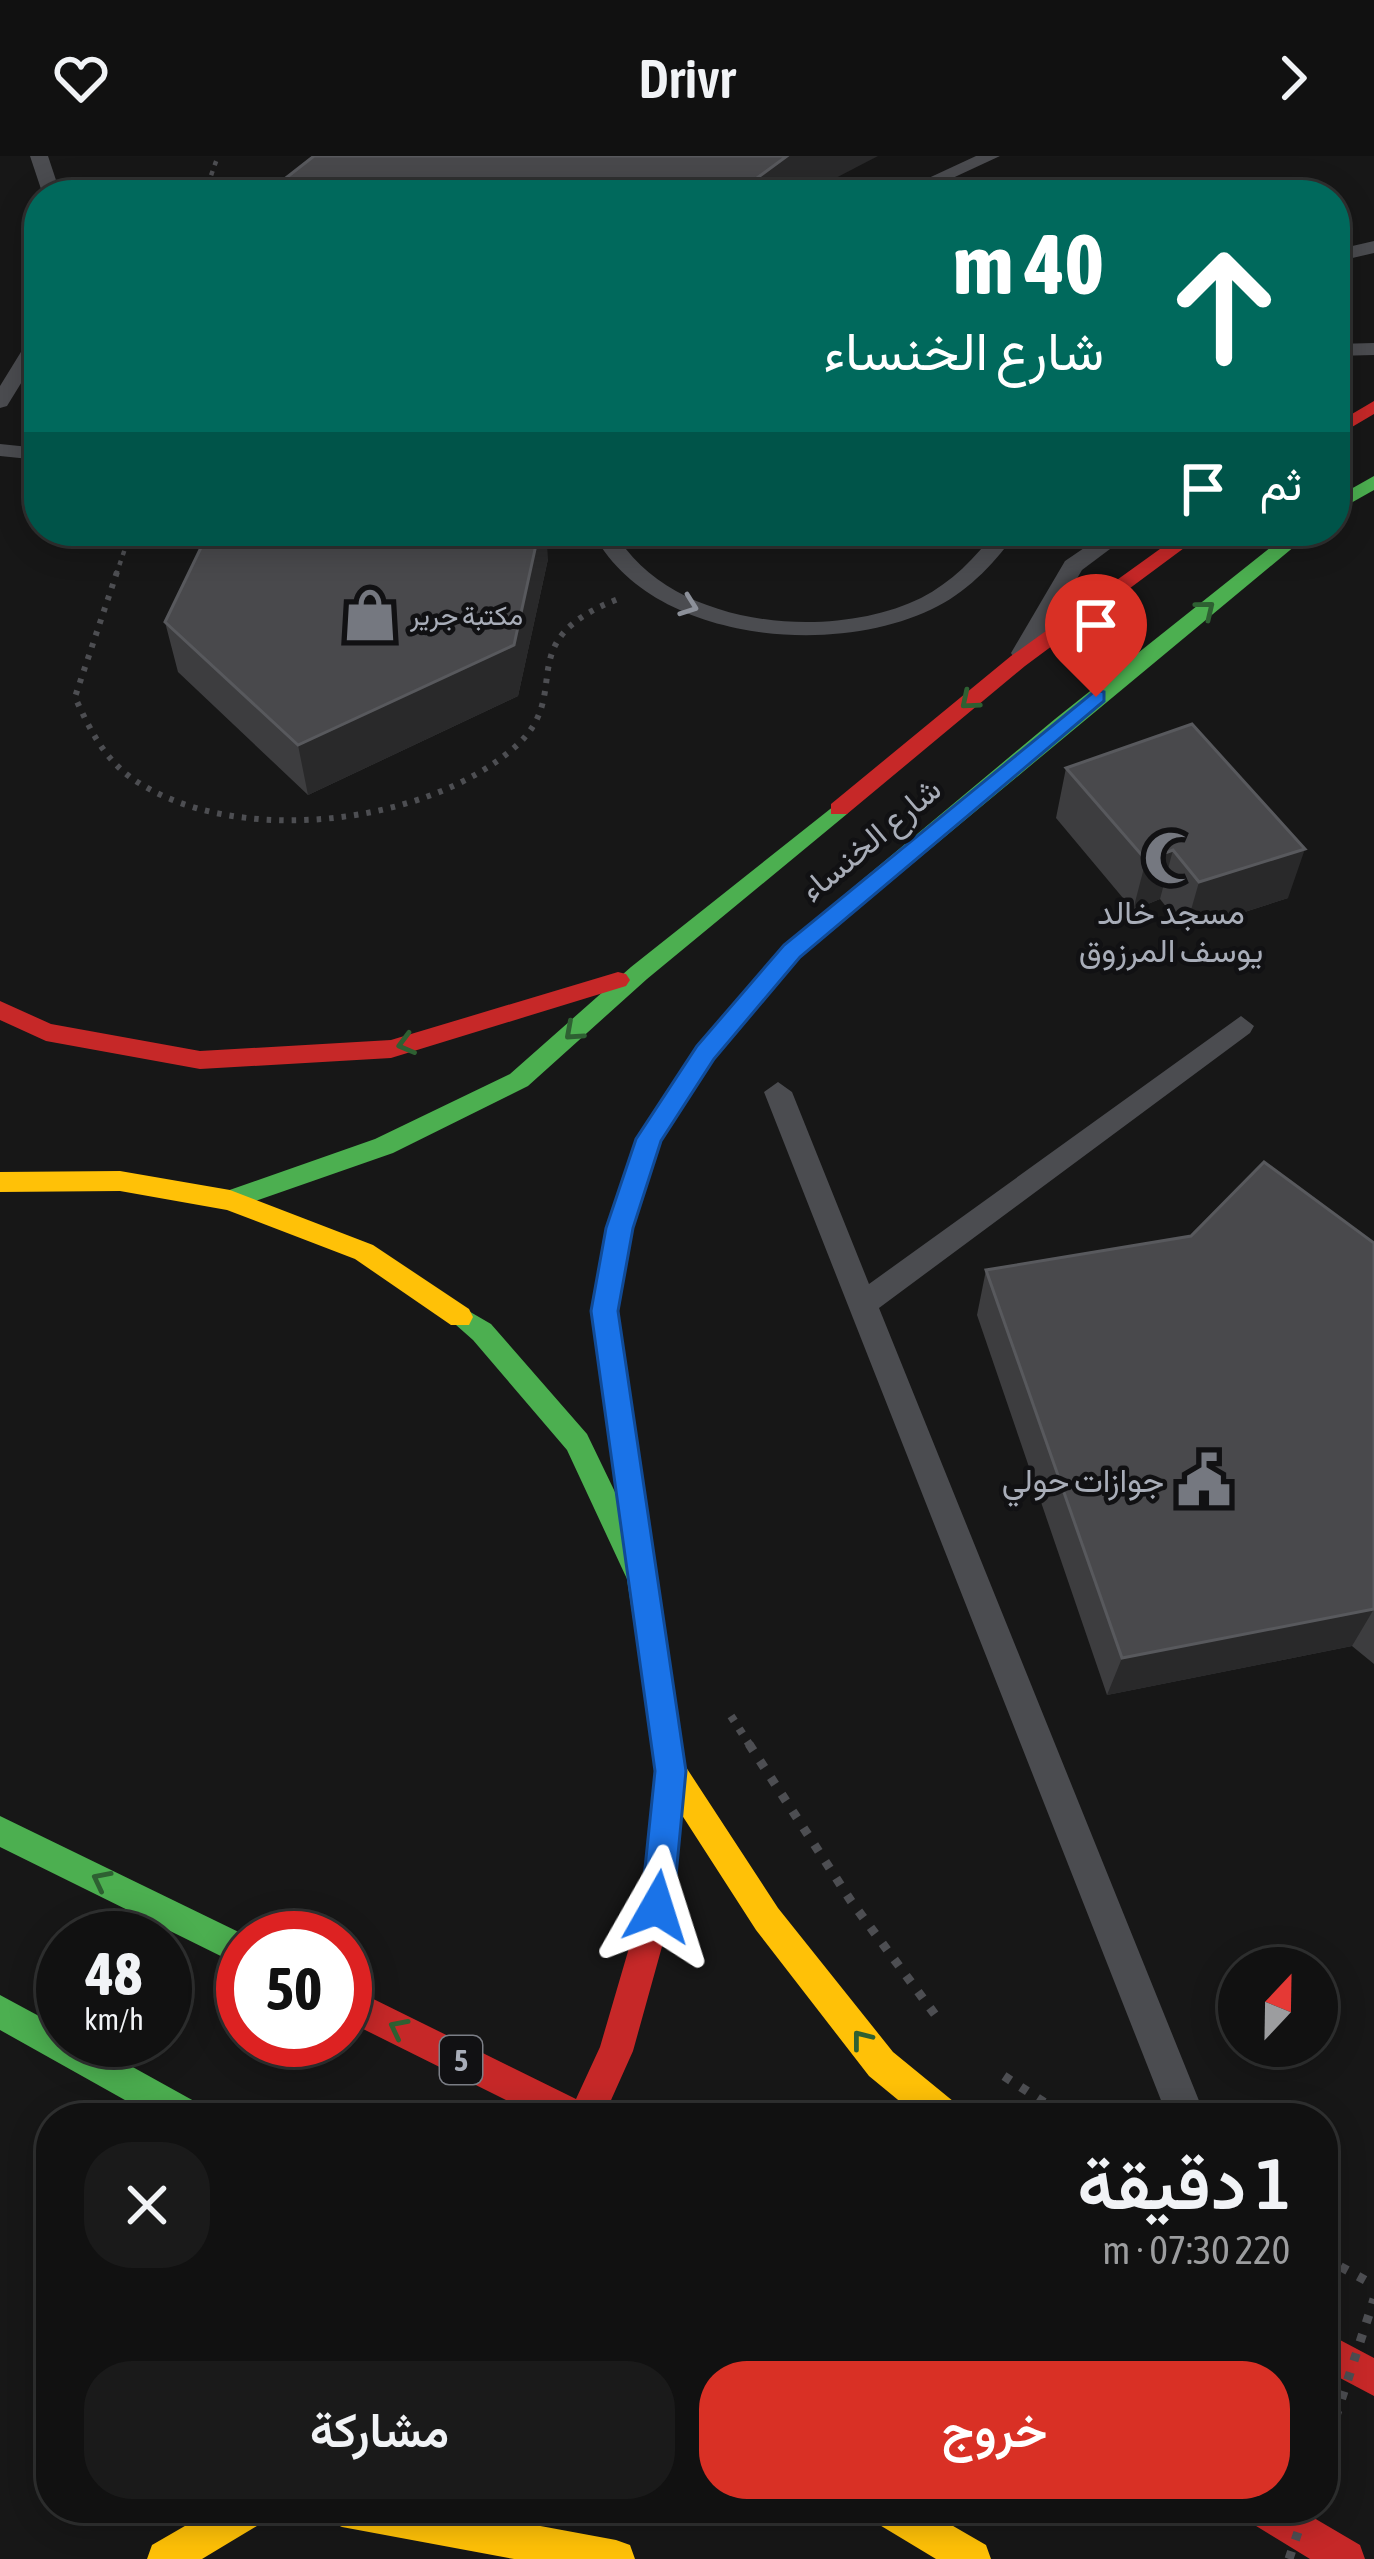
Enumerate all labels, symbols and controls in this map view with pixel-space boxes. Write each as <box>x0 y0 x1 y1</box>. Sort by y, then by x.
icon: heart <box>48 45 114 111</box>
icon: forward <box>1260 45 1326 111</box>
text: Drivr <box>639 48 735 109</box>
text: 40 m <box>953 216 1104 312</box>
icon: ahead <box>1146 228 1302 384</box>
text: شارع الخنساء <box>823 320 1104 381</box>
icon: arrive <box>1170 456 1236 522</box>
text: ثم <box>1260 458 1302 510</box>
pin <box>1045 574 1147 697</box>
shop icon: مكتبة جرير <box>341 586 399 644</box>
one-way arrow <box>678 592 699 616</box>
icon: arrive <box>1063 592 1129 658</box>
place label: مكتبة جرير <box>409 600 523 633</box>
one-way arrow <box>1192 602 1214 623</box>
one-way arrow <box>961 687 983 708</box>
street label: شارع الخنساء <box>792 769 950 912</box>
mosque icon: مسجد خالد يوسف المرزوق <box>1142 829 1200 887</box>
place label: مسجد خالد يوسف المرزوق <box>1079 893 1263 971</box>
one-way arrow <box>565 1018 587 1039</box>
one-way arrow <box>397 1029 417 1054</box>
public building icon: جوازات حولي <box>1175 1451 1233 1509</box>
place label: جوازات حولي <box>1002 1461 1164 1507</box>
position arrow <box>594 1844 720 1970</box>
one-way arrow <box>92 1871 113 1894</box>
speed limit sign: 50 <box>216 1911 372 2067</box>
text: 48 <box>86 1939 142 2008</box>
north arrow <box>1218 1947 1338 2067</box>
map controls <box>1218 1947 1338 2067</box>
text: km/h <box>84 2002 144 2036</box>
one-way arrow <box>389 2019 410 2043</box>
one-way arrow <box>854 2030 875 2052</box>
road number: 5 <box>440 2036 482 2084</box>
button: close <box>84 2142 210 2268</box>
text: 1 دقيقة <box>1077 2142 1290 2224</box>
text: 220 m · 07:30 <box>1102 2228 1290 2272</box>
button: مشاركة <box>84 2361 675 2499</box>
button: خروج <box>699 2361 1290 2499</box>

